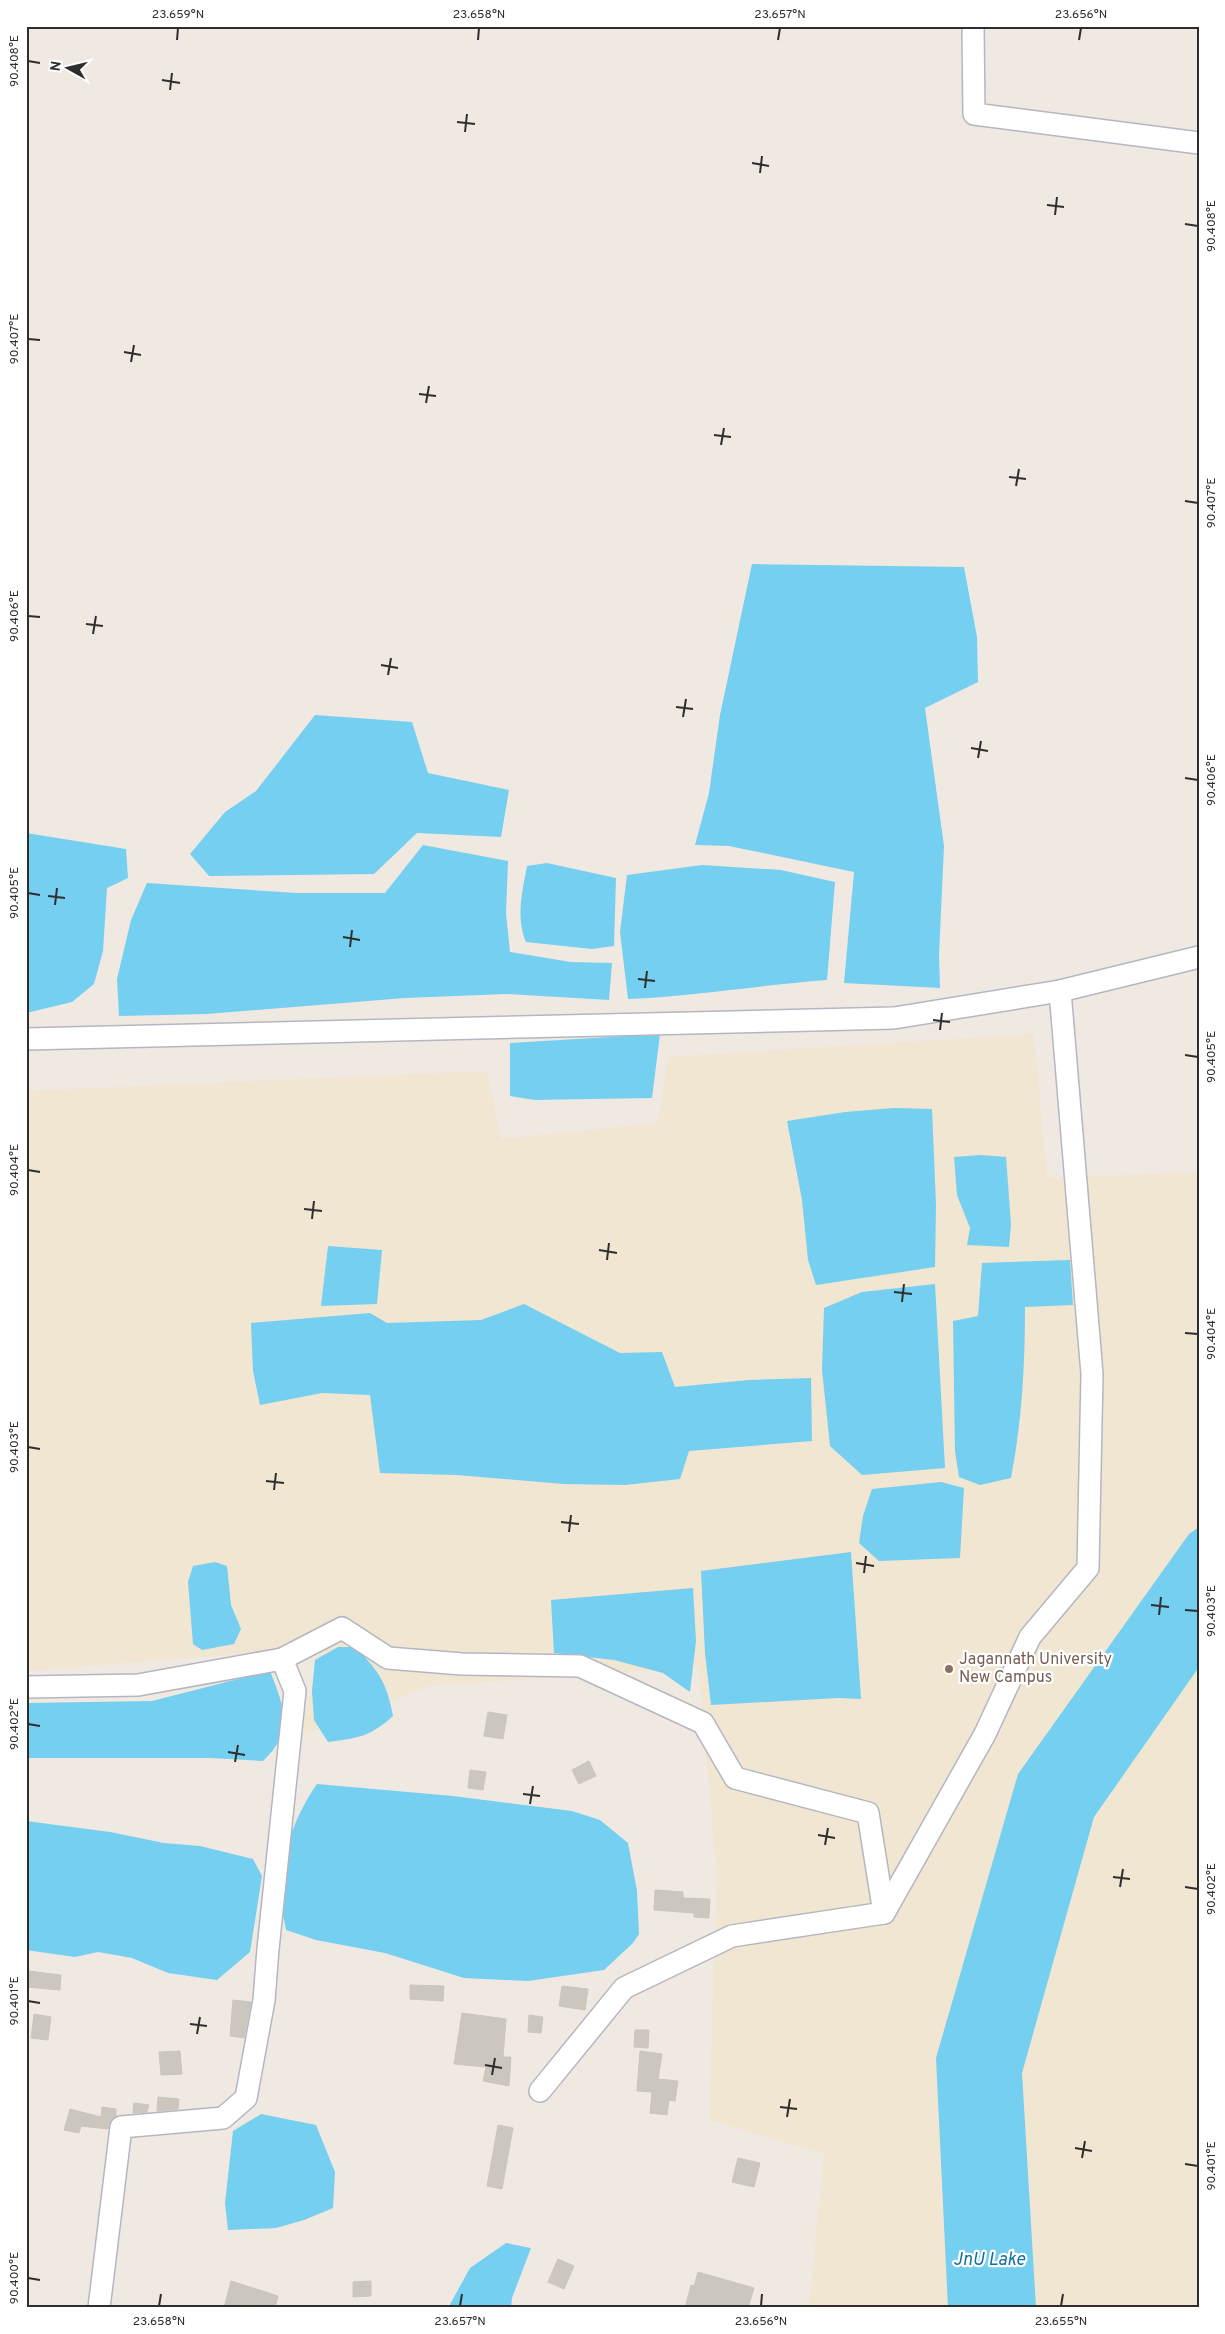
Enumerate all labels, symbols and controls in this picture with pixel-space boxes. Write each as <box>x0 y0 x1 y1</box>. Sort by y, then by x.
text: 23.659°N <box>152 7 204 23</box>
text: 23.658°N <box>453 7 505 23</box>
text: 23.657°N <box>754 7 806 23</box>
text: 23.656°N <box>1055 7 1107 23</box>
text: 90.408°E <box>7 35 23 87</box>
north arrow <box>42 42 92 92</box>
text: N <box>47 60 66 73</box>
text: 90.408°E <box>1204 200 1220 252</box>
text: 90.407°E <box>7 314 23 364</box>
text: 90.407°E <box>1204 478 1220 528</box>
text: 90.406°E <box>7 590 23 642</box>
text: 90.406°E <box>1204 754 1220 806</box>
text: 90.405°E <box>7 867 23 919</box>
text: 90.405°E <box>1204 1031 1220 1083</box>
text: 90.404°E <box>7 1144 23 1196</box>
text: 90.404°E <box>1204 1308 1220 1360</box>
text: 90.403°E <box>7 1421 23 1473</box>
text: 90.403°E <box>1204 1585 1220 1637</box>
place label: Jagannath University New Campus <box>959 1650 1112 1688</box>
marker: Jagannath University New Campus <box>943 1663 955 1675</box>
text: 90.402°E <box>7 1698 23 1750</box>
text: 90.402°E <box>1204 1863 1220 1915</box>
text: 90.401°E <box>7 1976 23 2026</box>
text: 90.401°E <box>1204 2141 1220 2191</box>
water label: JnU Lake <box>953 2249 1026 2272</box>
text: 90.400°E <box>7 2252 23 2304</box>
text: 23.658°N <box>133 2314 185 2330</box>
text: 23.657°N <box>434 2314 486 2330</box>
text: 23.656°N <box>735 2314 787 2330</box>
text: 23.655°N <box>1035 2314 1087 2330</box>

